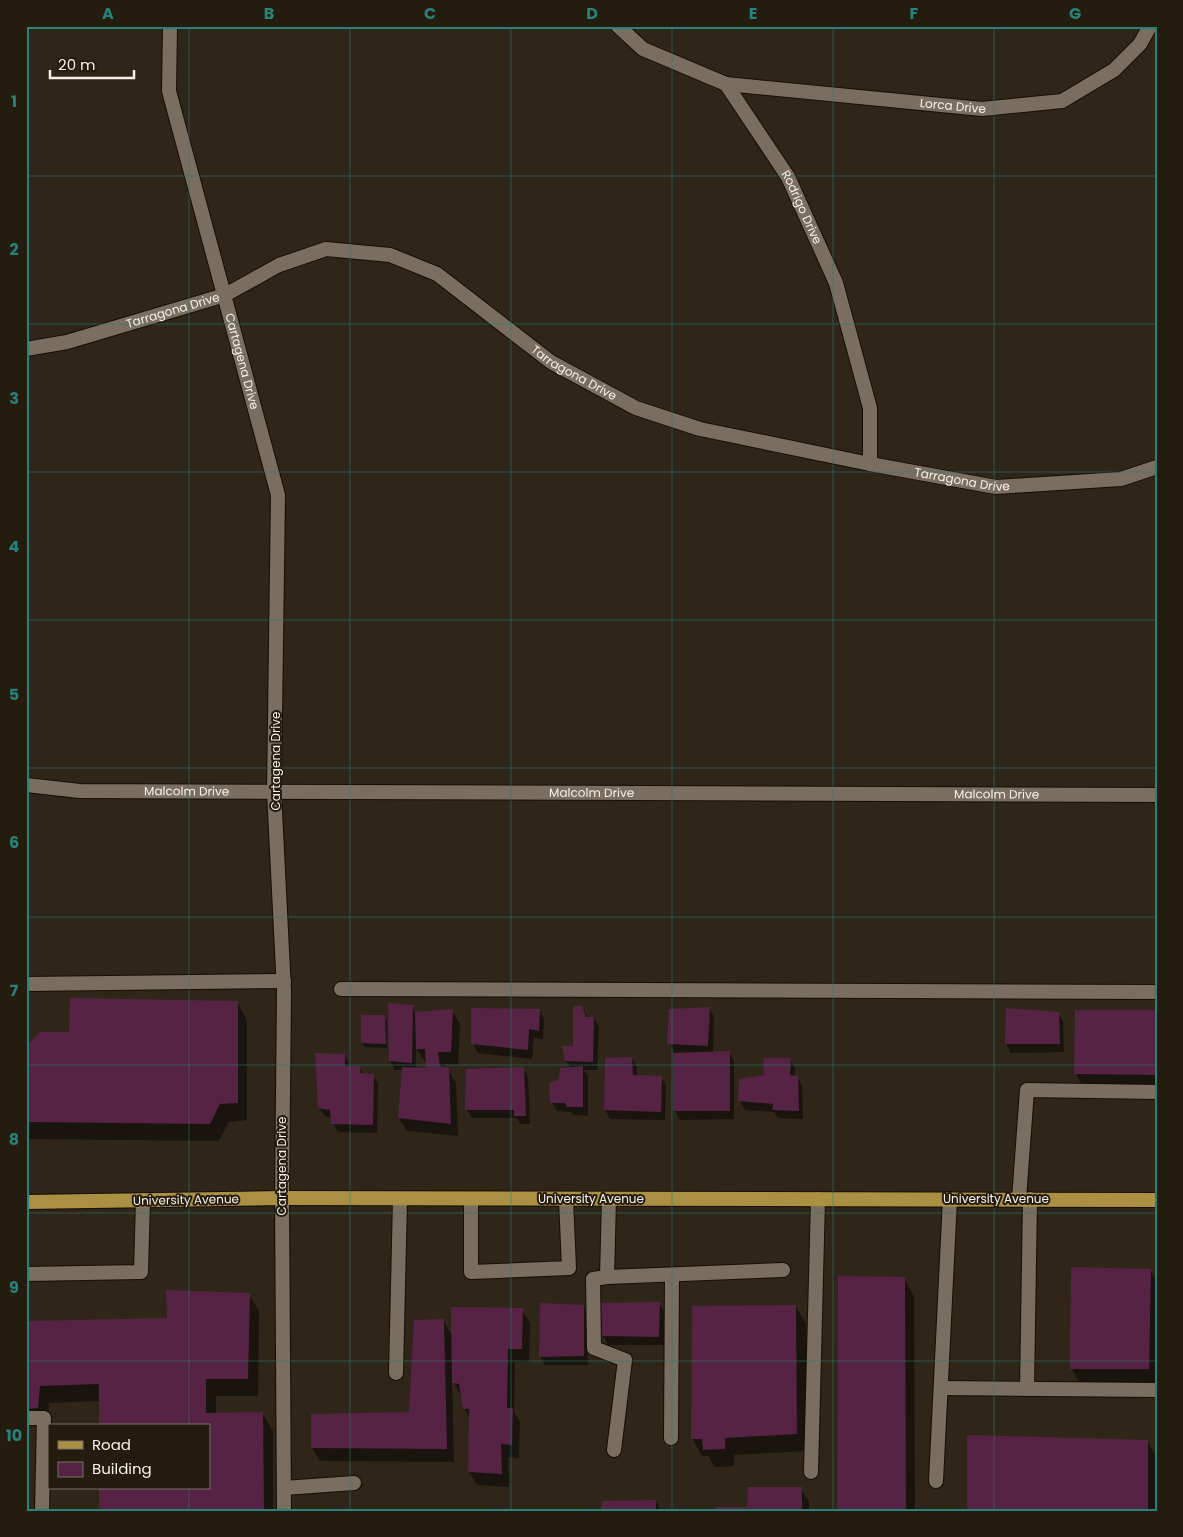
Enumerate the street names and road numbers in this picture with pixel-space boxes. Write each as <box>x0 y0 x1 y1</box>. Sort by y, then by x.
street label: Lorca Drive <box>919 94 987 117</box>
street label: Rodrigo Drive <box>778 166 826 247</box>
street label: Tarragona Drive <box>124 288 221 332</box>
street label: Cartagena Drive <box>221 311 264 411</box>
street label: Tarragona Drive <box>528 341 620 404</box>
street label: Tarragona Drive <box>913 463 1010 495</box>
street label: Cartagena Drive <box>267 712 284 810</box>
street label: Malcolm Drive <box>144 782 229 800</box>
street label: Malcolm Drive <box>549 784 634 801</box>
street label: Malcolm Drive <box>954 785 1039 803</box>
street label: Cartagena Drive <box>273 1117 290 1215</box>
street label: University Avenue <box>133 1190 239 1209</box>
street label: University Avenue <box>538 1190 644 1207</box>
street label: University Avenue <box>943 1190 1049 1207</box>

